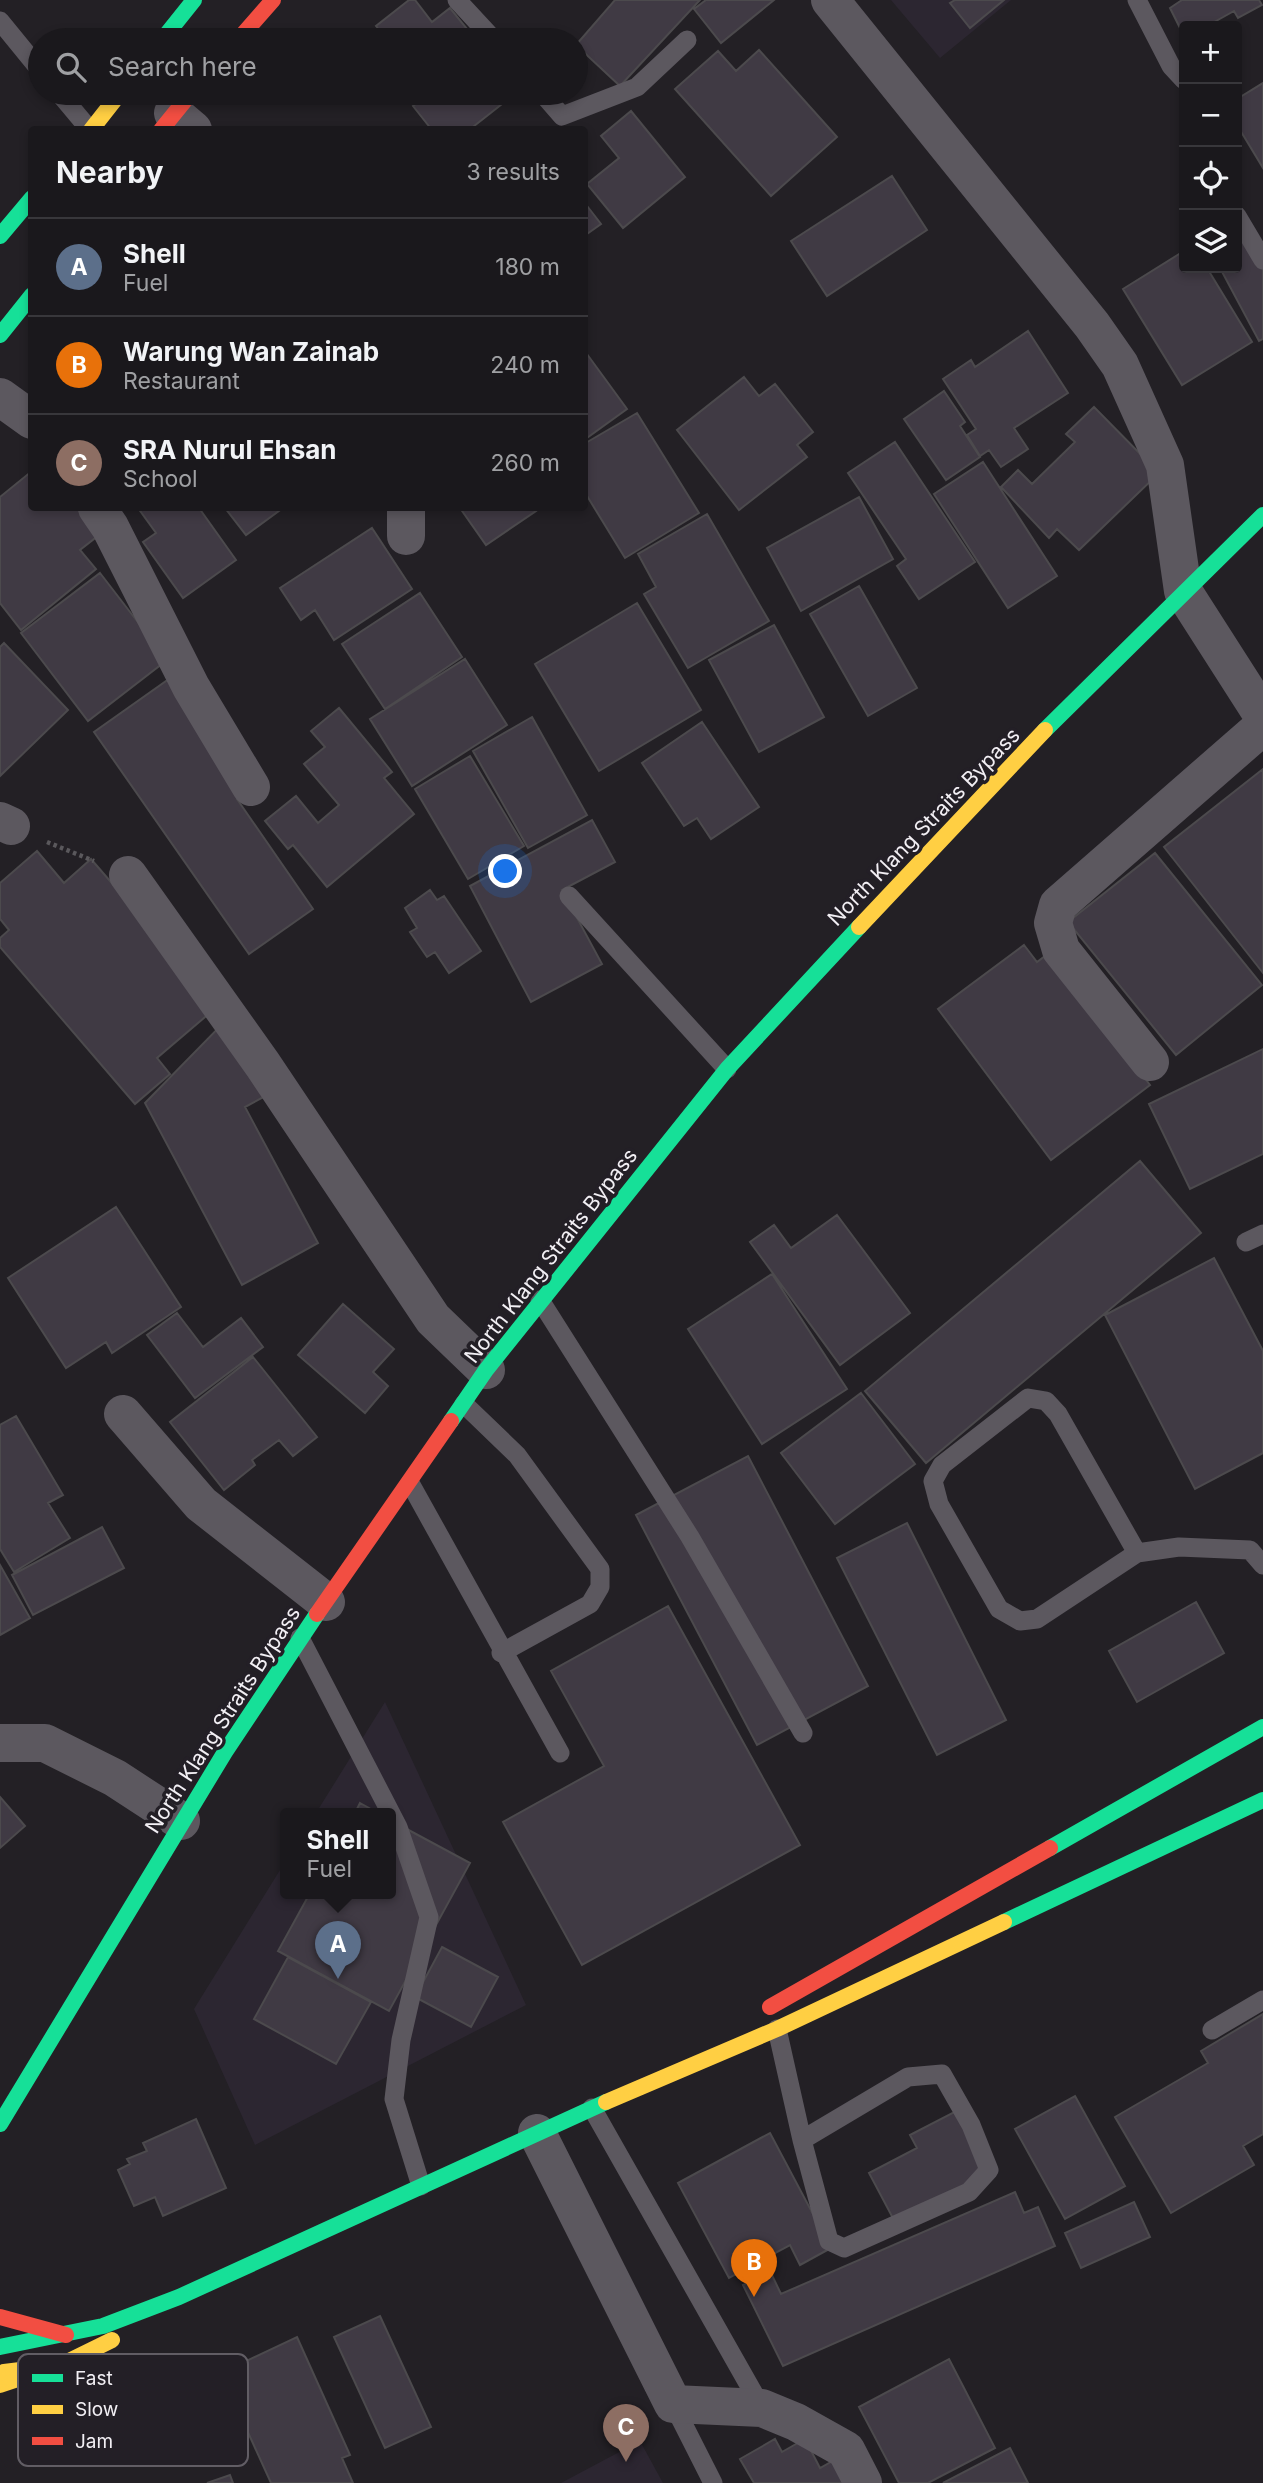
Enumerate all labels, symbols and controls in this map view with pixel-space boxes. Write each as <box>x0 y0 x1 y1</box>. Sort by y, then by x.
map controls <box>1179 21 1242 273</box>
button: + <box>1179 21 1242 84</box>
search box <box>28 28 588 105</box>
icon: search <box>52 48 90 86</box>
text: Search here <box>108 51 257 82</box>
button: − <box>1179 84 1242 147</box>
button: locate <box>1179 147 1242 210</box>
text: Nearby <box>56 154 164 190</box>
text: 3 results <box>467 158 560 186</box>
button: layers <box>1179 210 1242 273</box>
text: Shell <box>123 238 186 269</box>
text: A <box>70 253 88 281</box>
text: 180 m <box>495 253 560 281</box>
text: Fuel <box>123 269 168 297</box>
text: Warung Wan Zainab <box>123 336 379 367</box>
text: B <box>71 351 87 379</box>
text: 240 m <box>490 351 560 379</box>
text: Restaurant <box>123 367 240 395</box>
text: SRA Nurul Ehsan <box>123 434 336 465</box>
text: C <box>70 449 88 477</box>
text: 260 m <box>491 449 560 477</box>
text: School <box>123 465 198 493</box>
street label: North Klang Straits Bypass <box>822 723 1025 931</box>
your location <box>488 854 522 888</box>
street label: North Klang Straits Bypass <box>459 1143 642 1368</box>
street label: North Klang Straits Bypass <box>140 1602 305 1838</box>
popup <box>280 1808 396 1899</box>
text: Shell <box>307 1824 369 1855</box>
text: Fuel <box>307 1855 352 1883</box>
pin: A <box>315 1921 361 1979</box>
pin: B <box>731 2239 777 2297</box>
legend <box>18 2354 248 2466</box>
text: Fast <box>75 2367 113 2390</box>
text: Slow <box>75 2398 118 2421</box>
pin: C <box>603 2404 649 2462</box>
text: Jam <box>75 2430 113 2453</box>

